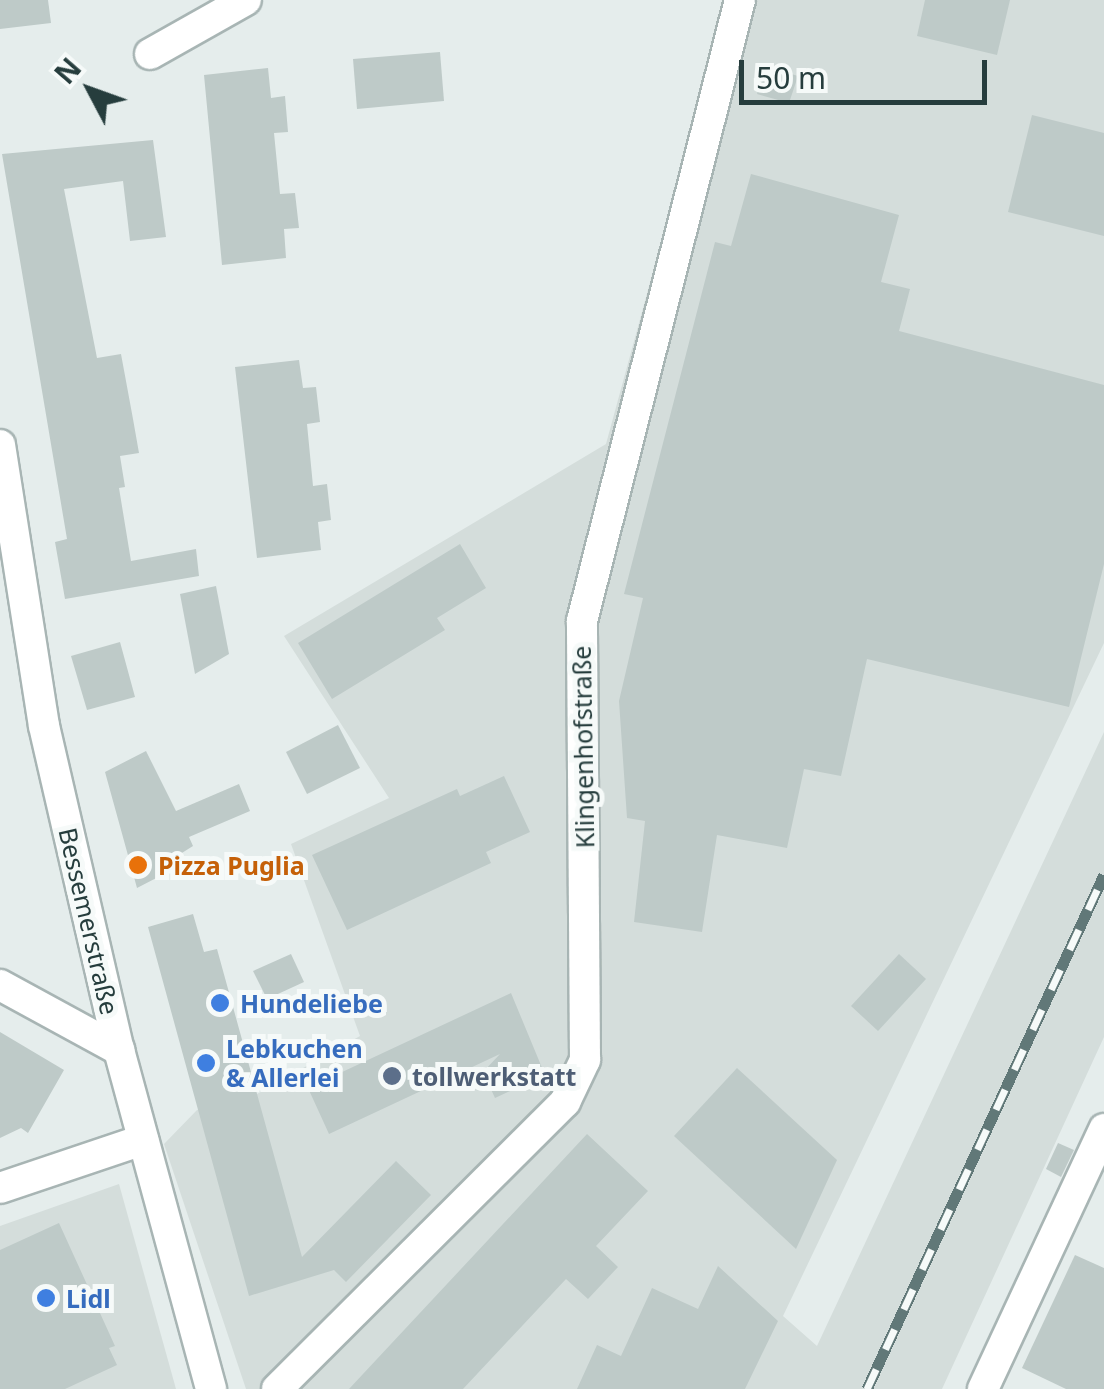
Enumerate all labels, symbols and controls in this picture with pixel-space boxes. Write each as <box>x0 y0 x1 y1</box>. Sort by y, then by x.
north arrow <box>40 40 140 140</box>
scale bar <box>744 40 992 102</box>
text: N <box>46 49 89 91</box>
text: 50 m <box>756 57 826 98</box>
street label: Klingenhofstraße <box>566 645 600 849</box>
street label: Bessemerstraße <box>53 825 125 1017</box>
place label: Pizza Puglia <box>158 850 305 880</box>
marker: Pizza Puglia <box>127 854 149 876</box>
place label: Hundeliebe <box>240 988 383 1018</box>
marker: Hundeliebe <box>209 992 231 1014</box>
place label: Lebkuchen & Allerlei <box>226 1034 363 1093</box>
marker: Lebkuchen & Allerlei <box>195 1052 217 1074</box>
place label: tollwerkstatt <box>412 1061 576 1091</box>
marker: tollwerkstatt <box>381 1065 403 1087</box>
place label: Lidl <box>66 1283 111 1313</box>
marker: Lidl <box>35 1287 57 1309</box>

